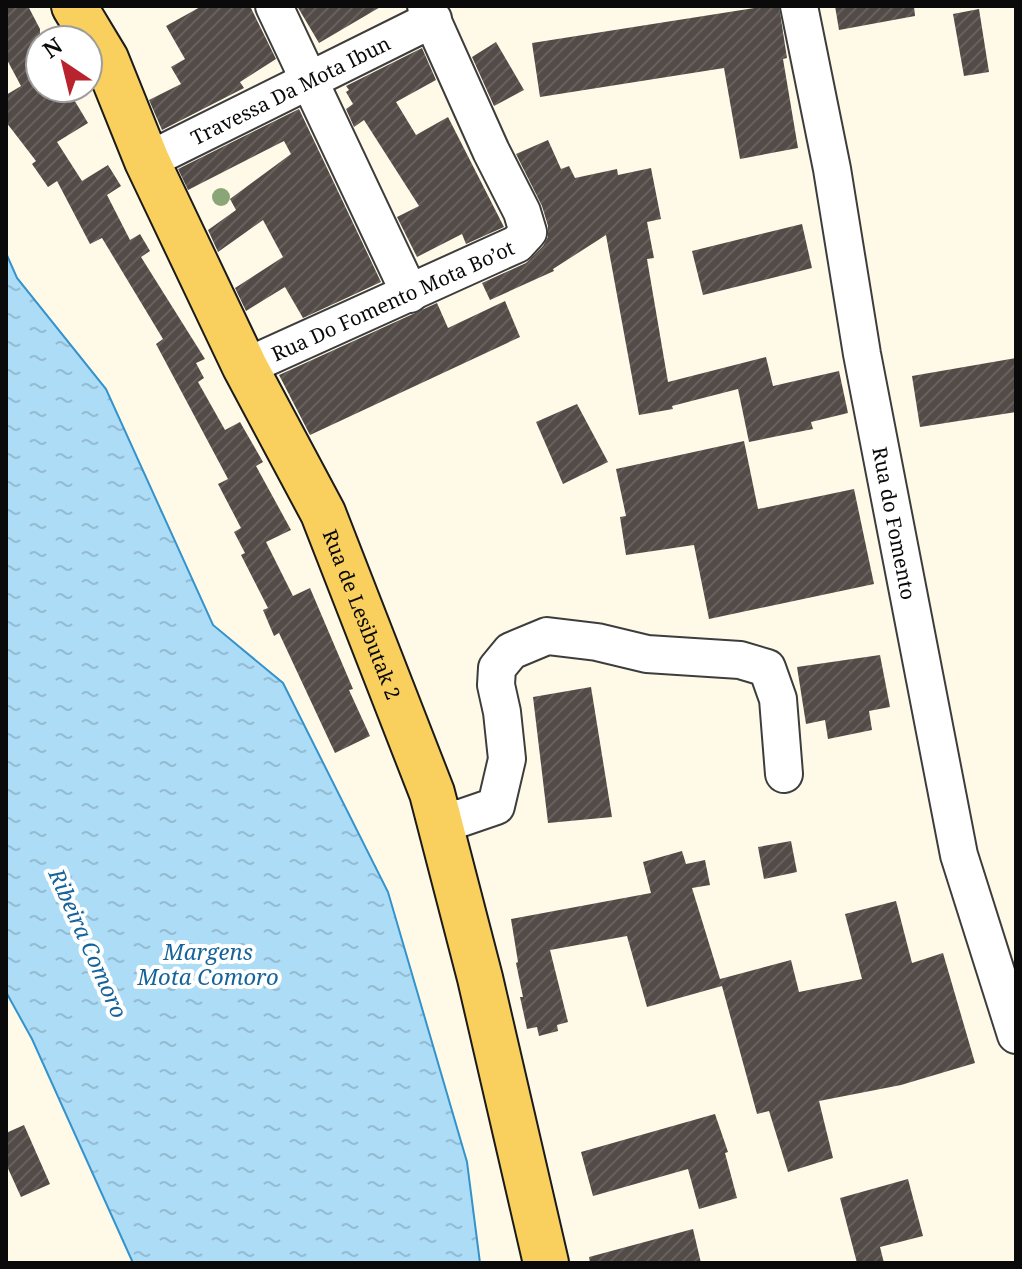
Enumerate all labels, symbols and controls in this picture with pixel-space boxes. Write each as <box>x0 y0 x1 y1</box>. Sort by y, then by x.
north arrow <box>24 24 104 104</box>
street label: Travessa Da Mota Ibun <box>186 29 395 151</box>
text: N <box>36 30 68 64</box>
street label: Rua Do Fomento Mota Bo’ot <box>267 234 518 367</box>
street label: Rua do Fomento <box>867 444 923 602</box>
street label: Rua de Lesibutak 2 <box>317 525 408 703</box>
water label: Ribeira Comoro <box>42 863 135 1023</box>
water label: Margens Mota Comoro <box>136 936 279 991</box>

